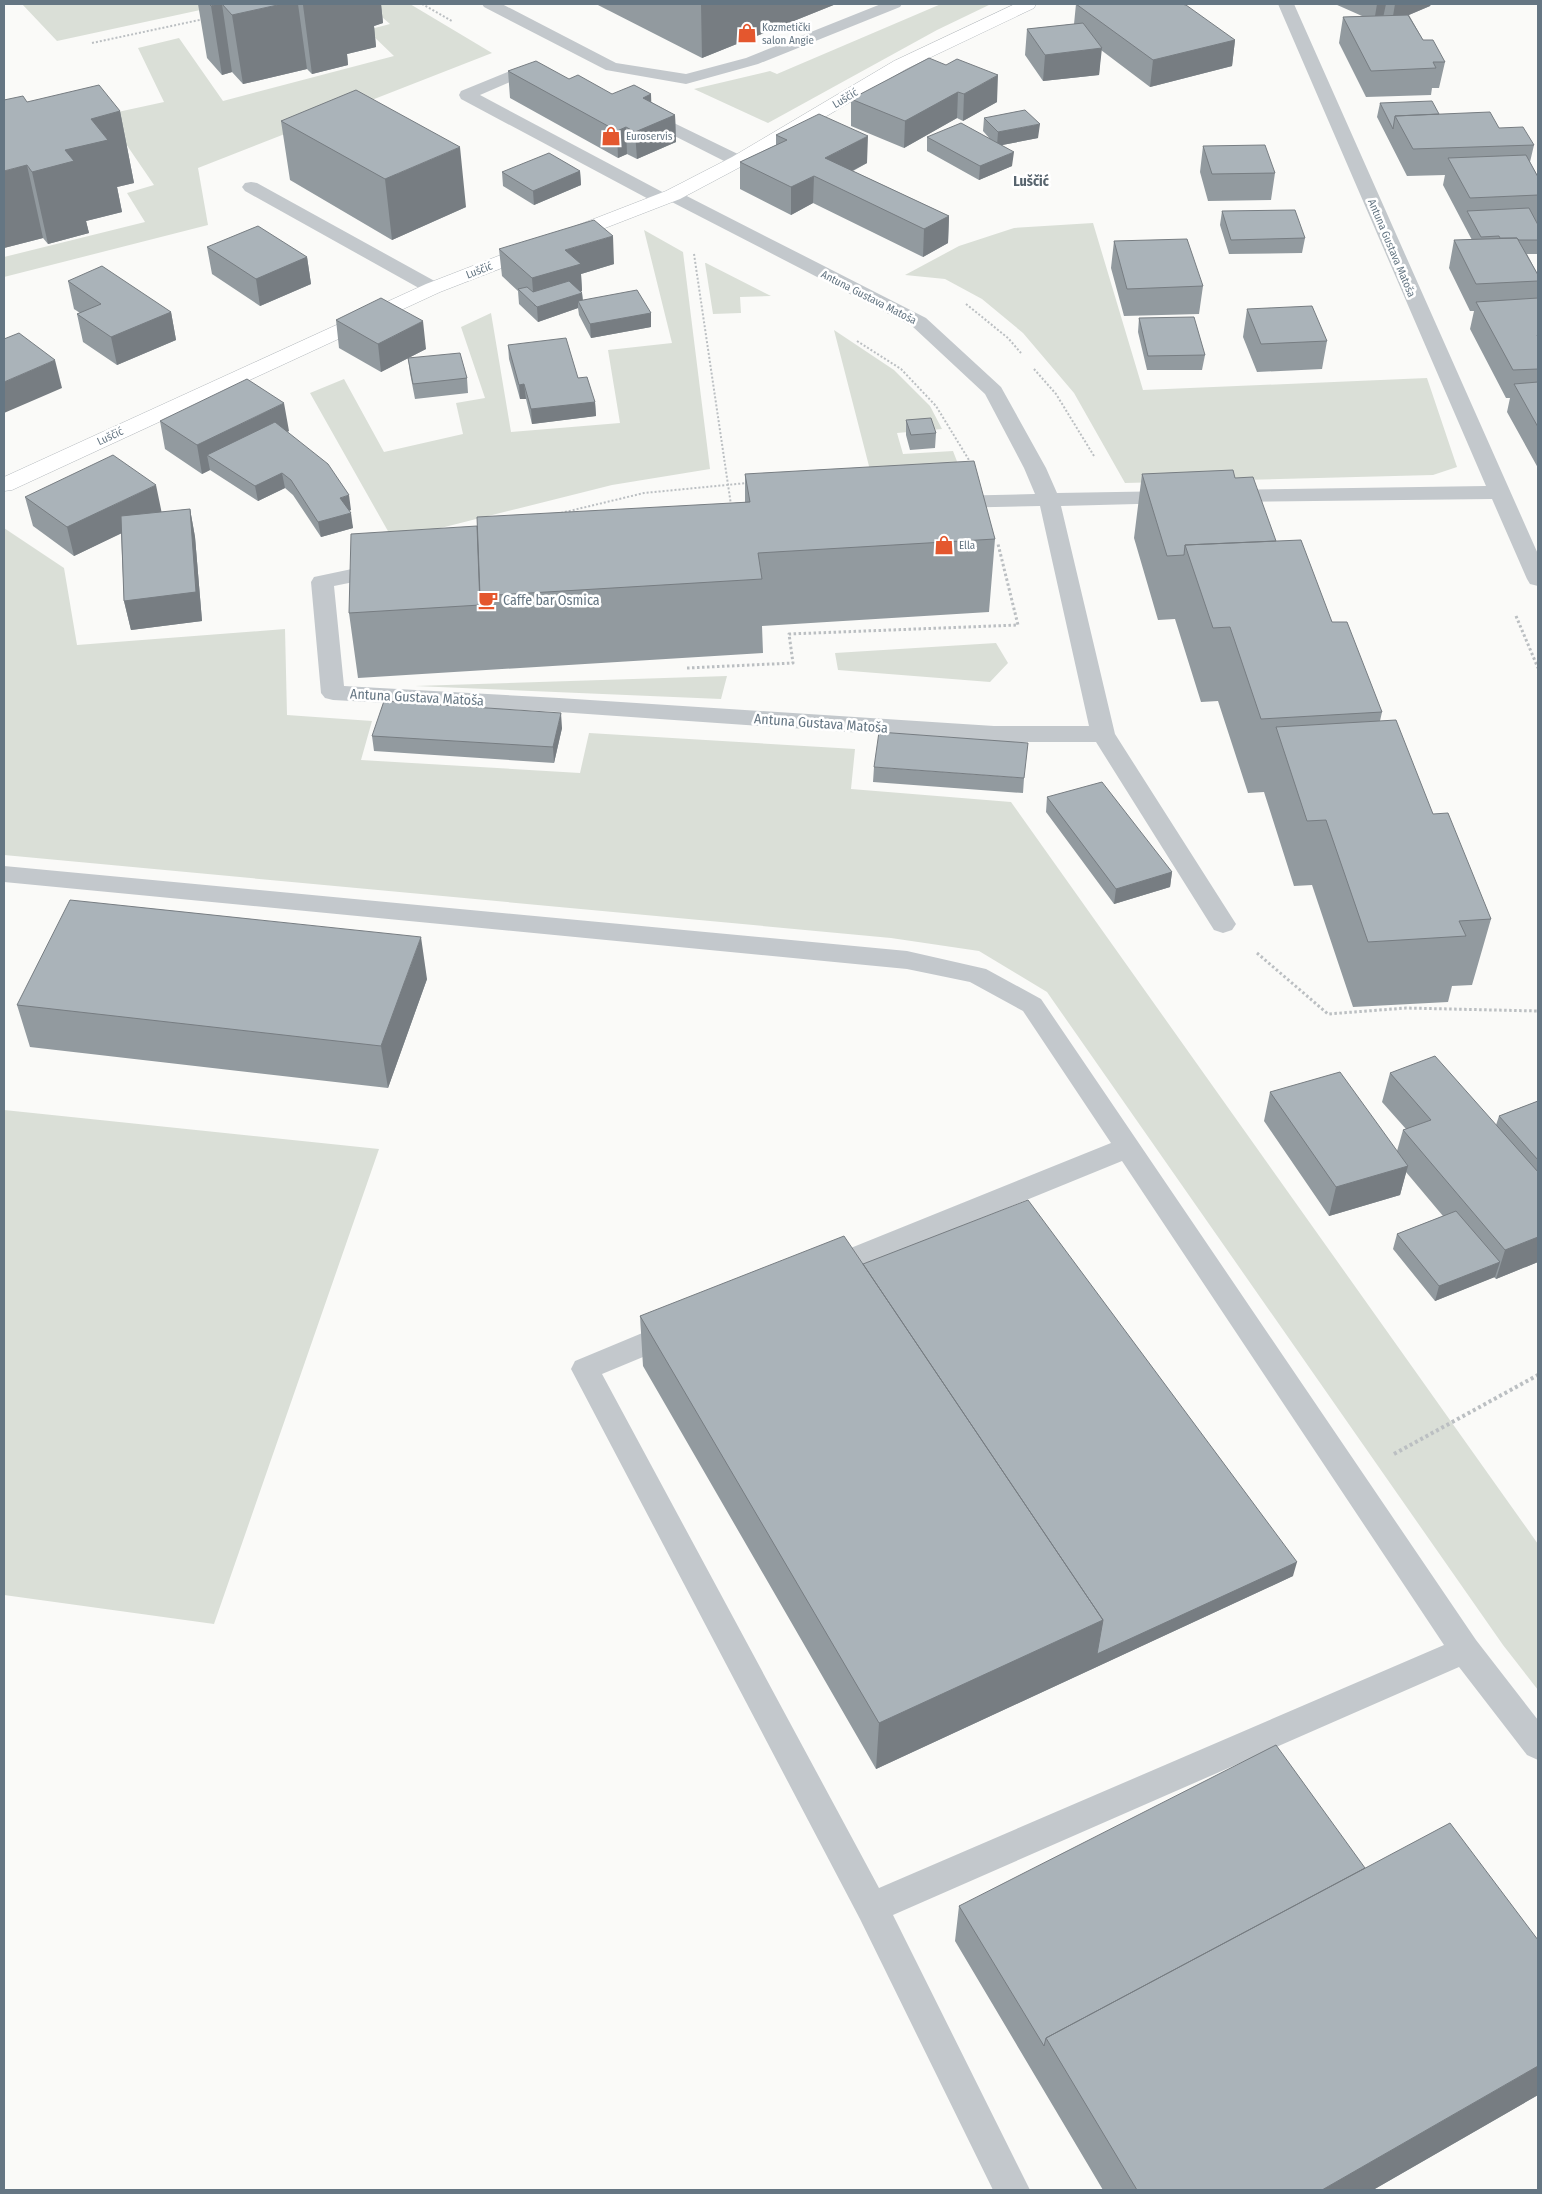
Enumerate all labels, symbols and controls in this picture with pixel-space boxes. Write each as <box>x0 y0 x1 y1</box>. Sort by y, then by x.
place label: Kozmetički salon Angie <box>762 21 814 47</box>
shop icon: Kozmetički salon Angie <box>736 22 758 44</box>
street label: Luščić <box>830 86 861 111</box>
shop icon: Euroservis <box>600 125 622 147</box>
place label: Euroservis <box>626 130 673 143</box>
district label: Luščić <box>1013 173 1050 190</box>
street label: Antuna Gustava Matoša <box>1365 197 1418 299</box>
street label: Luščić <box>464 259 495 281</box>
street label: Antuna Gustava Matoša <box>819 268 919 327</box>
street label: Luščić <box>95 425 126 448</box>
shop icon: Ella <box>933 534 955 556</box>
place label: Ella <box>959 539 975 552</box>
cafe icon: Caffe bar Osmica <box>477 589 499 611</box>
place label: Caffe bar Osmica <box>503 592 600 609</box>
street label: Antuna Gustava Matoša <box>350 686 485 710</box>
street label: Antuna Gustava Matoša <box>753 710 889 737</box>

